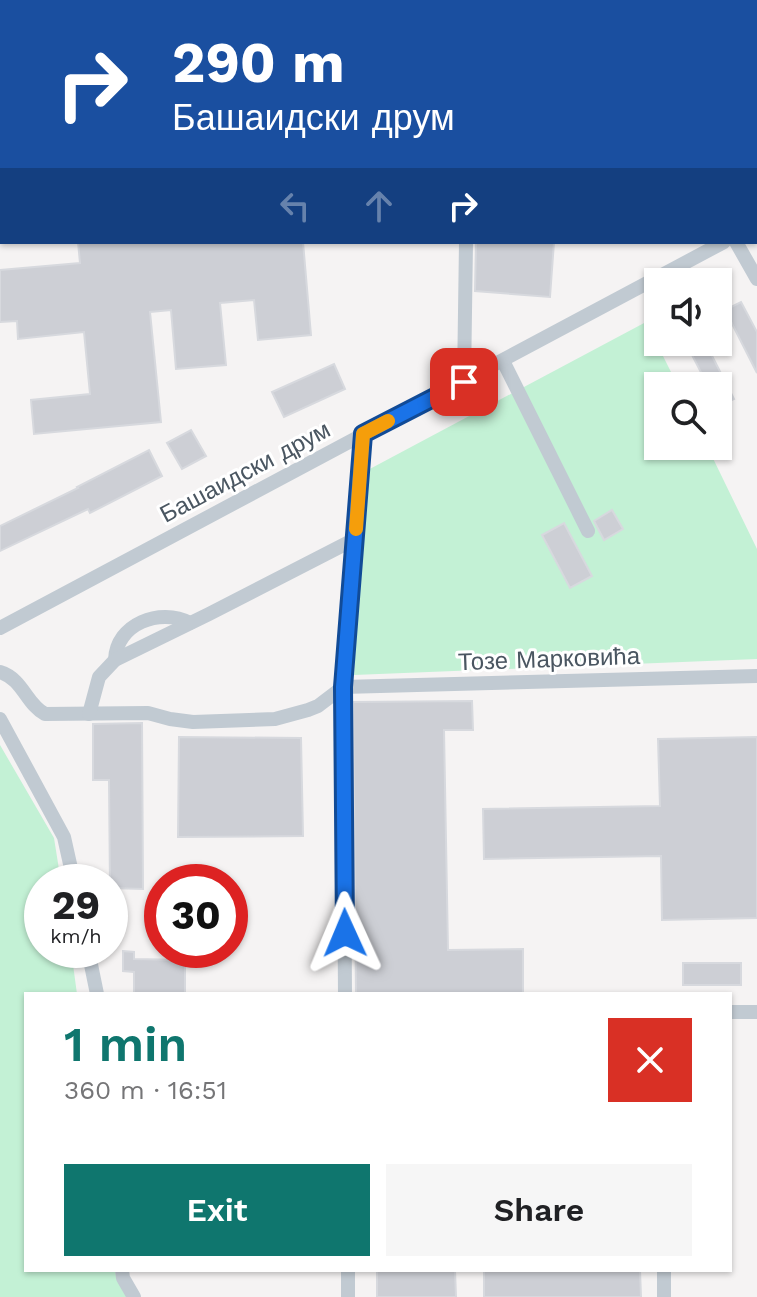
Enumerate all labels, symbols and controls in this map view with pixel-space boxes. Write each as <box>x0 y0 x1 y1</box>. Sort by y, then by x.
text: 290 m <box>172 30 345 96</box>
icon: right <box>40 32 144 136</box>
text: Башаидски друм <box>172 97 455 139</box>
icon: left <box>273 184 317 228</box>
icon: ahead <box>357 184 401 228</box>
icon: right <box>441 184 485 228</box>
map controls <box>644 268 732 460</box>
button: sound <box>644 268 732 356</box>
pin <box>430 348 498 416</box>
icon: arrive <box>442 360 486 404</box>
button: search <box>644 372 732 460</box>
street label: Башаидски друм <box>155 415 335 529</box>
street label: Тозе Марковића <box>458 642 641 676</box>
speed limit sign: 30 <box>144 864 248 968</box>
text: 29 <box>52 882 100 929</box>
position arrow <box>303 891 387 975</box>
text: km/h <box>50 924 102 948</box>
text: 1 min <box>64 1016 187 1073</box>
button: close <box>608 1018 692 1102</box>
text: 360 m · 16:51 <box>64 1075 227 1105</box>
button: Exit <box>64 1164 370 1256</box>
button: Share <box>386 1164 692 1256</box>

